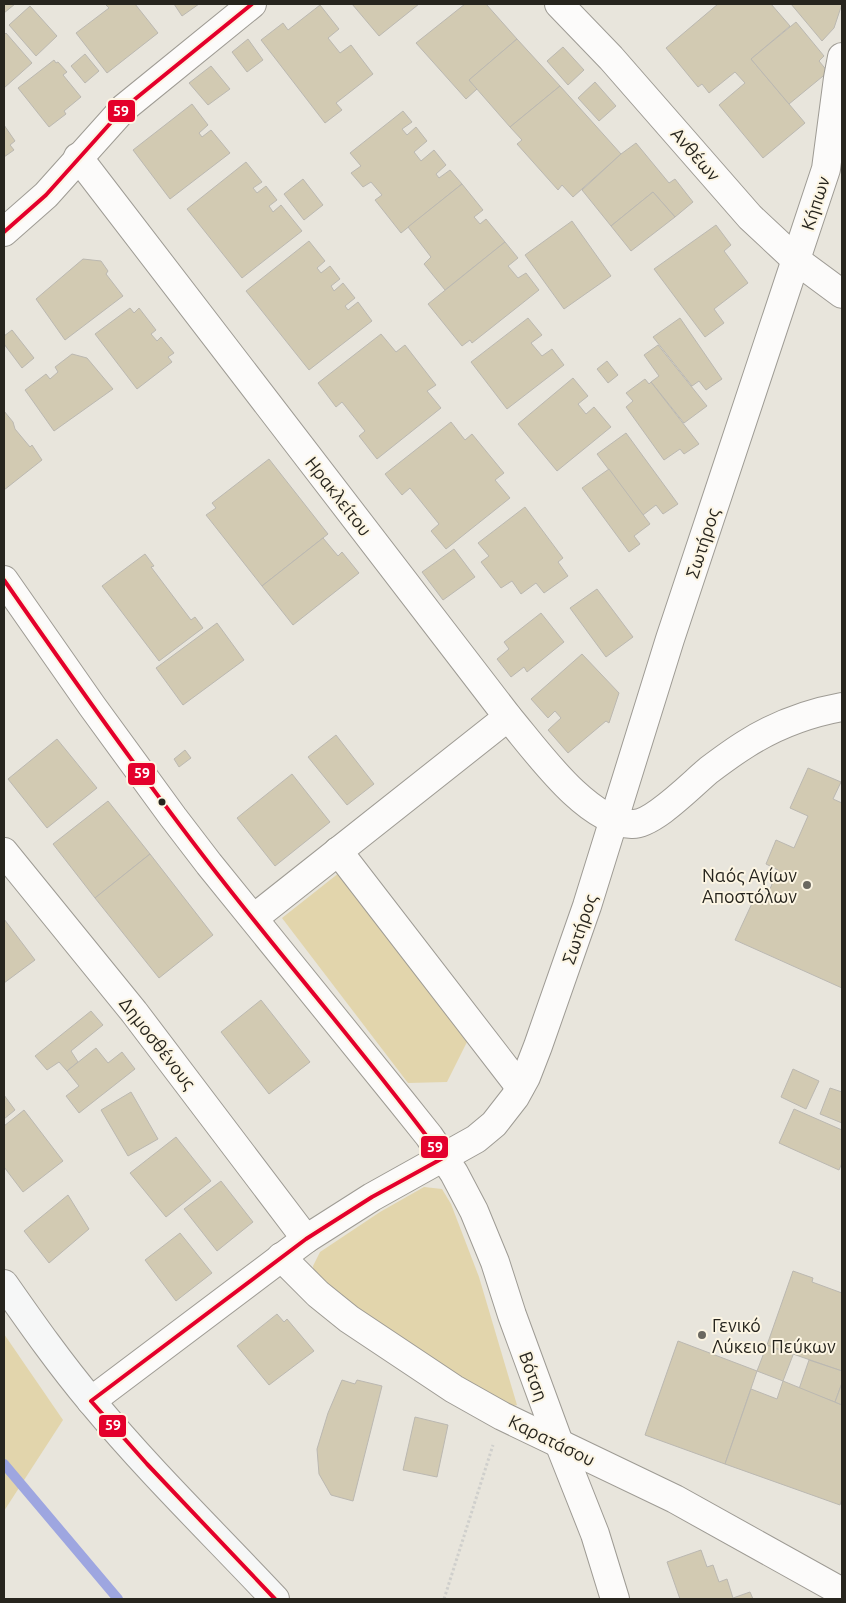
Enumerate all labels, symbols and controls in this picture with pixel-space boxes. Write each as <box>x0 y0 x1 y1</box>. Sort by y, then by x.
line badge: 59 <box>107 99 136 123</box>
text: 59 <box>113 103 129 119</box>
street label: Ανθέων <box>668 123 725 185</box>
street label: Κήπων <box>797 173 833 232</box>
street label: Ηρακλείτου <box>302 452 376 540</box>
street label: Σωτήρος <box>681 505 724 581</box>
line badge: 59 <box>127 762 156 786</box>
text: 59 <box>134 765 150 781</box>
unlabelled marker <box>157 797 167 807</box>
place label: Ναός Αγίων Αποστόλων <box>702 865 797 906</box>
marker: Ναός Αγίων Αποστόλων <box>801 879 813 891</box>
street label: Σωτήρος <box>558 891 601 967</box>
street label: Δημοσθένους <box>115 993 200 1094</box>
line badge: 59 <box>420 1135 449 1159</box>
text: 59 <box>427 1139 443 1155</box>
place label: Γενικό Λύκειο Πεύκων <box>712 1315 836 1356</box>
marker: Γενικό Λύκειο Πεύκων <box>696 1329 708 1341</box>
street label: Βότση <box>516 1349 552 1403</box>
street label: Καρατάσου <box>506 1411 598 1469</box>
line badge: 59 <box>98 1414 127 1438</box>
text: 59 <box>105 1417 121 1433</box>

